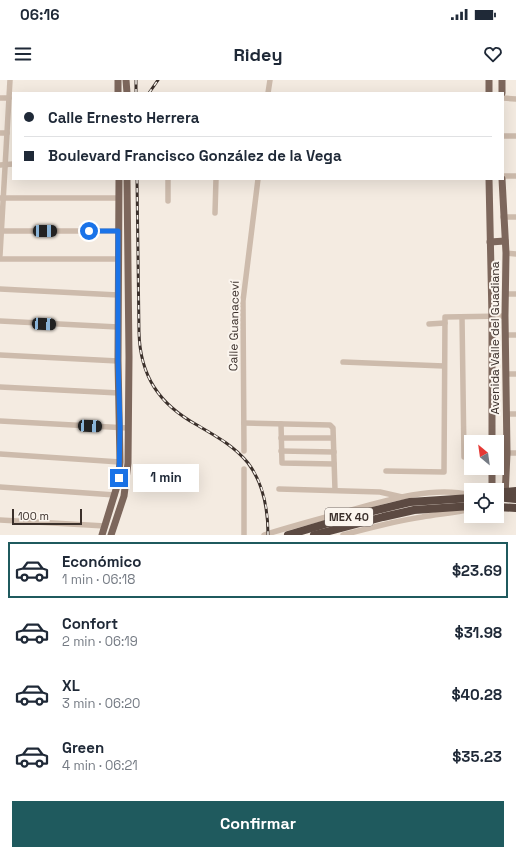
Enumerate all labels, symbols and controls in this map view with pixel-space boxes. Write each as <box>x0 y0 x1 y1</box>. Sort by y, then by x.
text: 06:16 <box>20 5 60 24</box>
icon: menu <box>12 43 34 65</box>
text: Ridey <box>233 43 283 66</box>
icon: heart <box>482 43 504 65</box>
text: Calle Ernesto Herrera <box>48 108 199 127</box>
text: Boulevard Francisco González de la Vega <box>48 146 342 165</box>
route start <box>80 222 98 240</box>
car <box>33 225 57 237</box>
street label: Avenida Valle del Guadiana <box>487 261 503 415</box>
street label: Calle Guanaceví <box>225 281 243 371</box>
car <box>32 317 56 331</box>
car <box>78 419 102 433</box>
north arrow <box>464 435 504 475</box>
map controls <box>464 435 504 523</box>
callout: 1 min <box>133 464 199 492</box>
route end <box>110 469 128 487</box>
text: 1 min <box>150 469 182 486</box>
button: locate <box>464 483 504 523</box>
scale bar <box>12 507 82 526</box>
road number: MEX 40 <box>325 508 373 526</box>
text: 100 m <box>18 509 49 523</box>
icon: car <box>14 552 50 588</box>
text: Económico <box>62 552 141 571</box>
text: $23.69 <box>452 561 502 580</box>
text: 1 min · 06:18 <box>62 571 135 588</box>
icon: car <box>14 614 50 650</box>
text: Confort <box>62 614 118 633</box>
text: $31.98 <box>455 623 502 642</box>
text: 2 min · 06:19 <box>62 633 138 650</box>
icon: car <box>14 676 50 712</box>
text: XL <box>62 676 80 695</box>
text: $40.28 <box>451 685 502 704</box>
text: 3 min · 06:20 <box>62 695 140 712</box>
icon: car <box>14 738 50 774</box>
text: Green <box>62 738 104 757</box>
text: $35.23 <box>452 747 502 766</box>
text: 4 min · 06:21 <box>62 757 138 774</box>
button: Confirmar <box>12 801 504 847</box>

